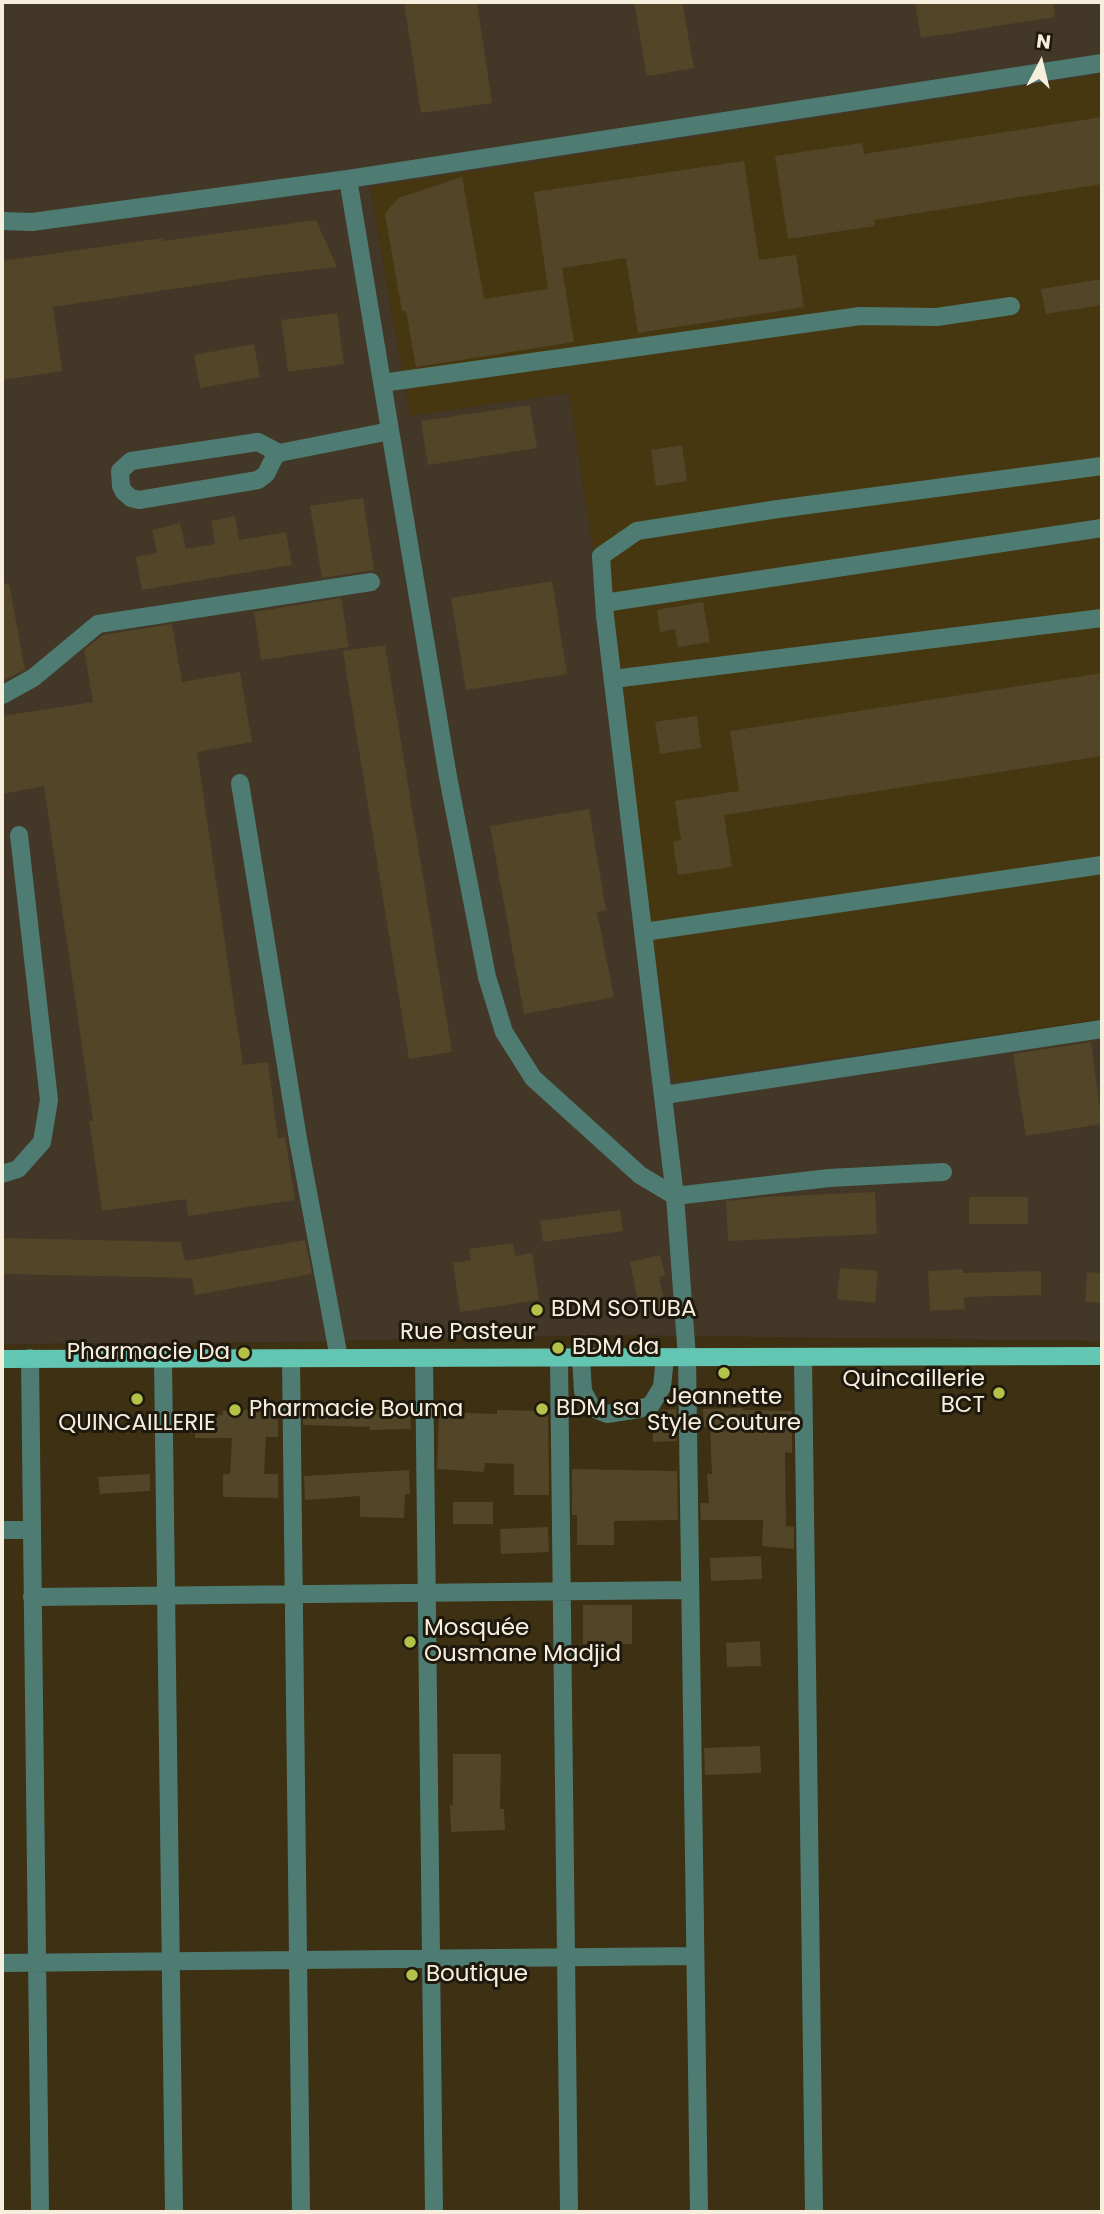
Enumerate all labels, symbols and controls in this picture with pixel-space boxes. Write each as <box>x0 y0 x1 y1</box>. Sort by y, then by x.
text: N <box>1035 27 1052 56</box>
north arrow <box>1006 28 1076 98</box>
place label: BDM SOTUBA <box>551 1296 696 1324</box>
marker: BDM SOTUBA <box>529 1302 545 1318</box>
street label: Rue Pasteur <box>400 1319 536 1347</box>
place label: BDM da <box>572 1334 659 1362</box>
place label: Pharmacie Da <box>67 1339 230 1367</box>
marker: BDM da <box>550 1340 566 1356</box>
marker: Pharmacie Da <box>236 1345 252 1361</box>
marker: Jeannette Style Couture <box>716 1365 732 1381</box>
place label: Quincaillerie BCT <box>843 1366 985 1420</box>
place label: Jeannette Style Couture <box>647 1384 801 1438</box>
marker: Quincaillerie BCT <box>991 1385 1007 1401</box>
marker: QUINCAILLERIE <box>129 1391 145 1407</box>
place label: BDM sa <box>556 1395 640 1423</box>
place label: Pharmacie Bouma <box>249 1396 463 1424</box>
marker: BDM sa <box>534 1401 550 1417</box>
marker: Pharmacie Bouma <box>227 1402 243 1418</box>
place label: QUINCAILLERIE <box>58 1410 216 1438</box>
place label: Mosquée Ousmane Madjid <box>424 1615 621 1669</box>
marker: Mosquée Ousmane Madjid <box>402 1634 418 1650</box>
place label: Boutique <box>426 1961 528 1989</box>
marker: Boutique <box>404 1967 420 1983</box>

